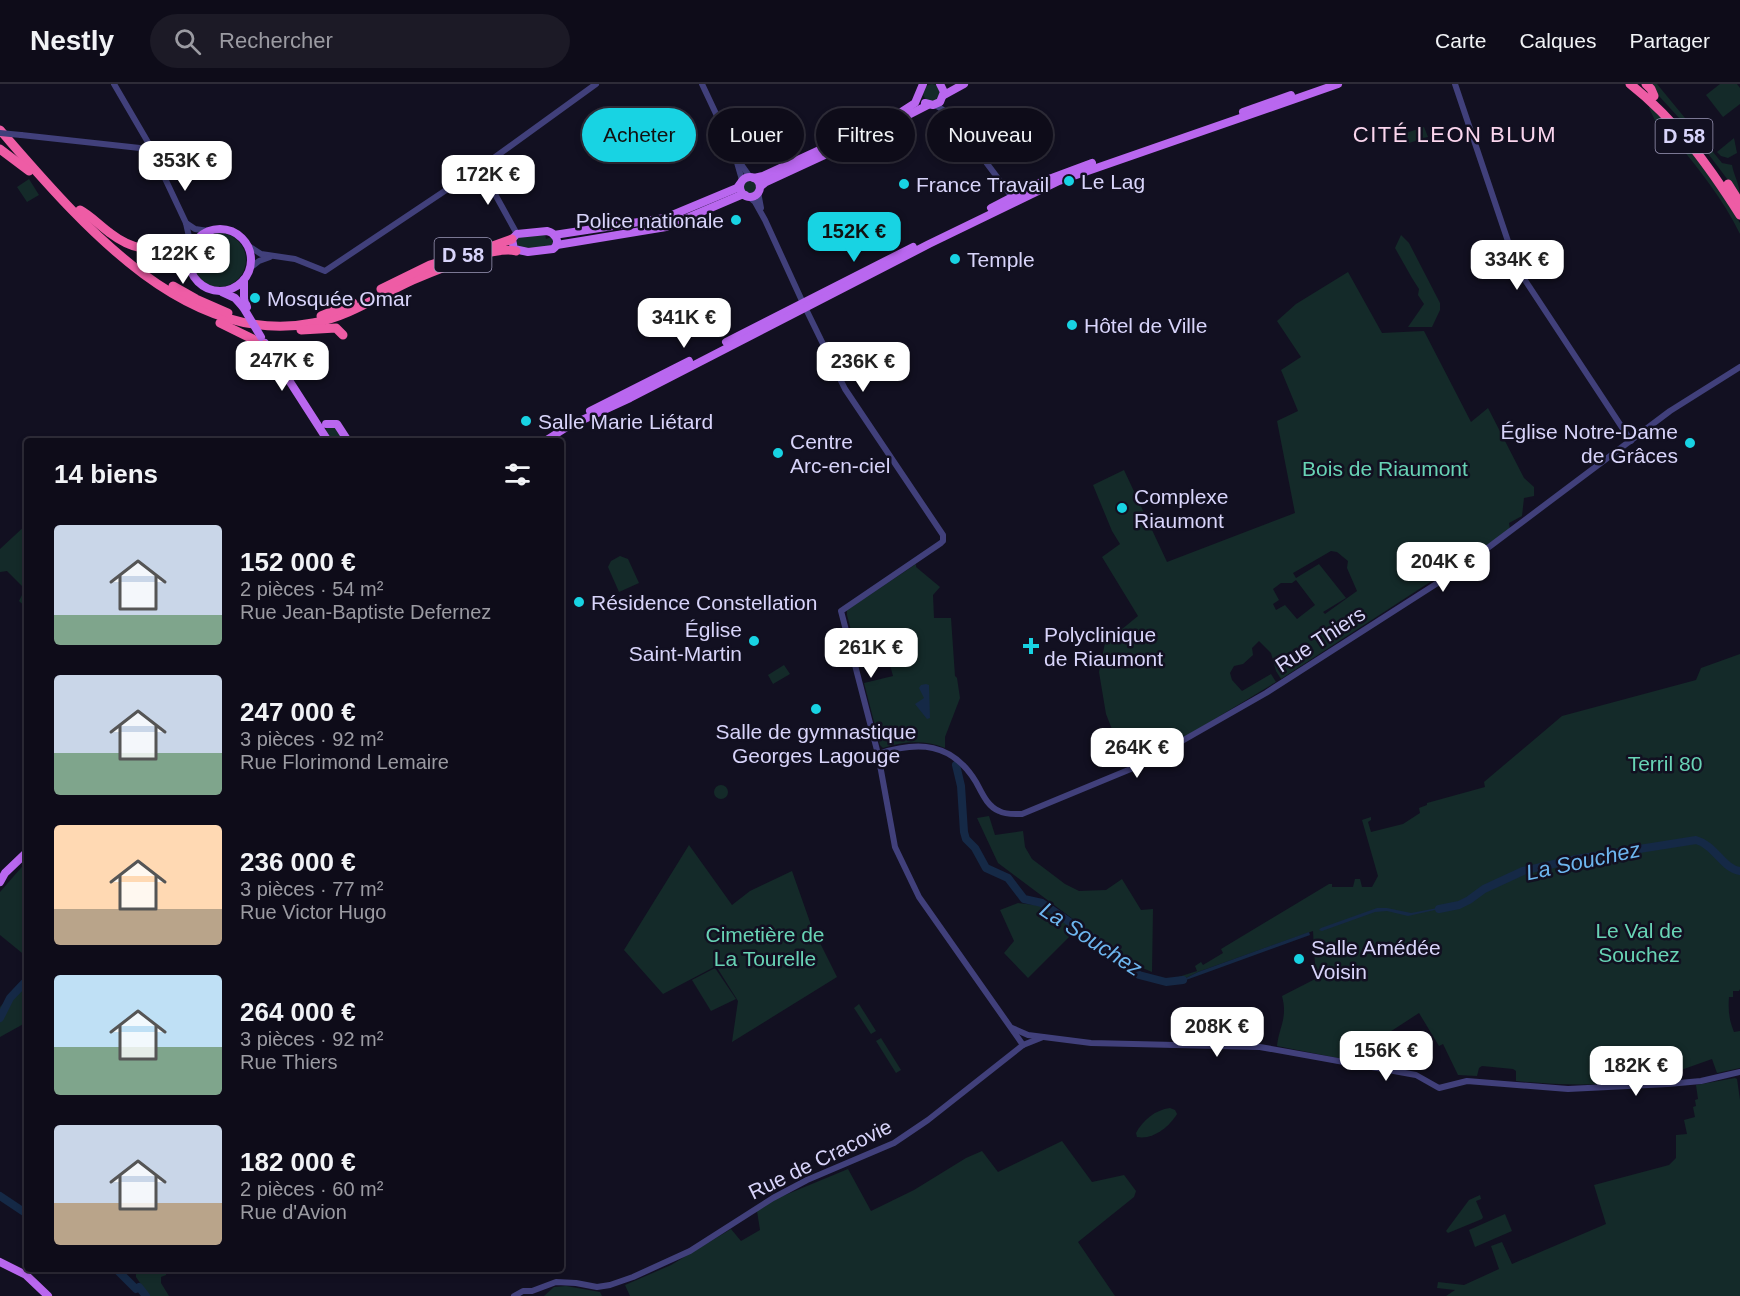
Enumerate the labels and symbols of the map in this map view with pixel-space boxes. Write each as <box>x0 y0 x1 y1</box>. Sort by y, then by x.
road number: D 58 <box>1656 119 1712 153</box>
district label: CITÉ LEON BLUM <box>1353 122 1557 147</box>
pin: 353K € <box>136 141 234 192</box>
pin: 172K € <box>439 155 537 206</box>
place label: Le Lag <box>1081 170 1145 193</box>
place label: France Travail <box>916 173 1049 196</box>
marker: Le Lag <box>1062 174 1076 188</box>
marker: France Travail <box>897 177 911 191</box>
place label: Police nationale <box>576 209 724 232</box>
pin: 152K € <box>805 212 903 263</box>
marker: Police nationale <box>729 213 743 227</box>
pin: 122K € <box>134 234 232 285</box>
road number: D 58 <box>434 238 492 272</box>
pin: 334K € <box>1468 240 1566 291</box>
place label: Temple <box>967 248 1035 271</box>
marker: Temple <box>948 252 962 266</box>
place label: Mosquée Omar <box>267 287 412 310</box>
marker: Mosquée Omar <box>248 291 262 305</box>
pin: 341K € <box>635 298 733 349</box>
place label: Hôtel de Ville <box>1084 314 1207 337</box>
marker: Hôtel de Ville <box>1065 318 1079 332</box>
pin: 247K € <box>233 341 331 392</box>
pin: 236K € <box>814 342 912 393</box>
place label: Salle Marie Liétard <box>538 410 713 433</box>
marker: Salle Marie Liétard <box>519 414 533 428</box>
place label: Église Notre-Dame de Grâces <box>1501 420 1678 467</box>
place label: Centre Arc-en-ciel <box>790 430 890 477</box>
marker: Église Notre-Dame de Grâces <box>1683 436 1697 450</box>
marker: Centre Arc-en-ciel <box>771 446 785 460</box>
park label: Bois de Riaumont <box>1302 457 1468 480</box>
place label: Complexe Riaumont <box>1134 485 1229 532</box>
marker: Complexe Riaumont <box>1115 501 1129 515</box>
pin: 204K € <box>1394 542 1492 593</box>
place label: Résidence Constellation <box>591 591 817 614</box>
marker: Résidence Constellation <box>572 595 586 609</box>
street label: Rue Thiers <box>1271 601 1369 677</box>
place label: Église Saint-Martin <box>629 618 742 665</box>
place label: Polyclinique de Riaumont <box>1044 623 1163 670</box>
pin: 261K € <box>822 628 920 679</box>
marker: Église Saint-Martin <box>747 634 761 648</box>
marker: Polyclinique de Riaumont <box>1022 637 1040 655</box>
marker: Salle de gymnastique Georges Lagouge <box>809 702 823 716</box>
place label: Salle de gymnastique Georges Lagouge <box>716 720 916 767</box>
pin: 264K € <box>1088 728 1186 779</box>
park label: Terril 80 <box>1628 752 1702 775</box>
water label: La Souchez <box>1524 837 1642 885</box>
water label: La Souchez <box>1035 897 1147 981</box>
park label: Le Val de Souchez <box>1595 919 1683 966</box>
park label: Cimetière de La Tourelle <box>705 923 825 970</box>
place label: Salle Amédée Voisin <box>1311 936 1441 983</box>
marker: Salle Amédée Voisin <box>1292 952 1306 966</box>
pin: 208K € <box>1168 1007 1266 1058</box>
pin: 156K € <box>1337 1031 1435 1082</box>
pin: 182K € <box>1587 1046 1685 1097</box>
street label: Rue de Cracovie <box>745 1114 895 1204</box>

